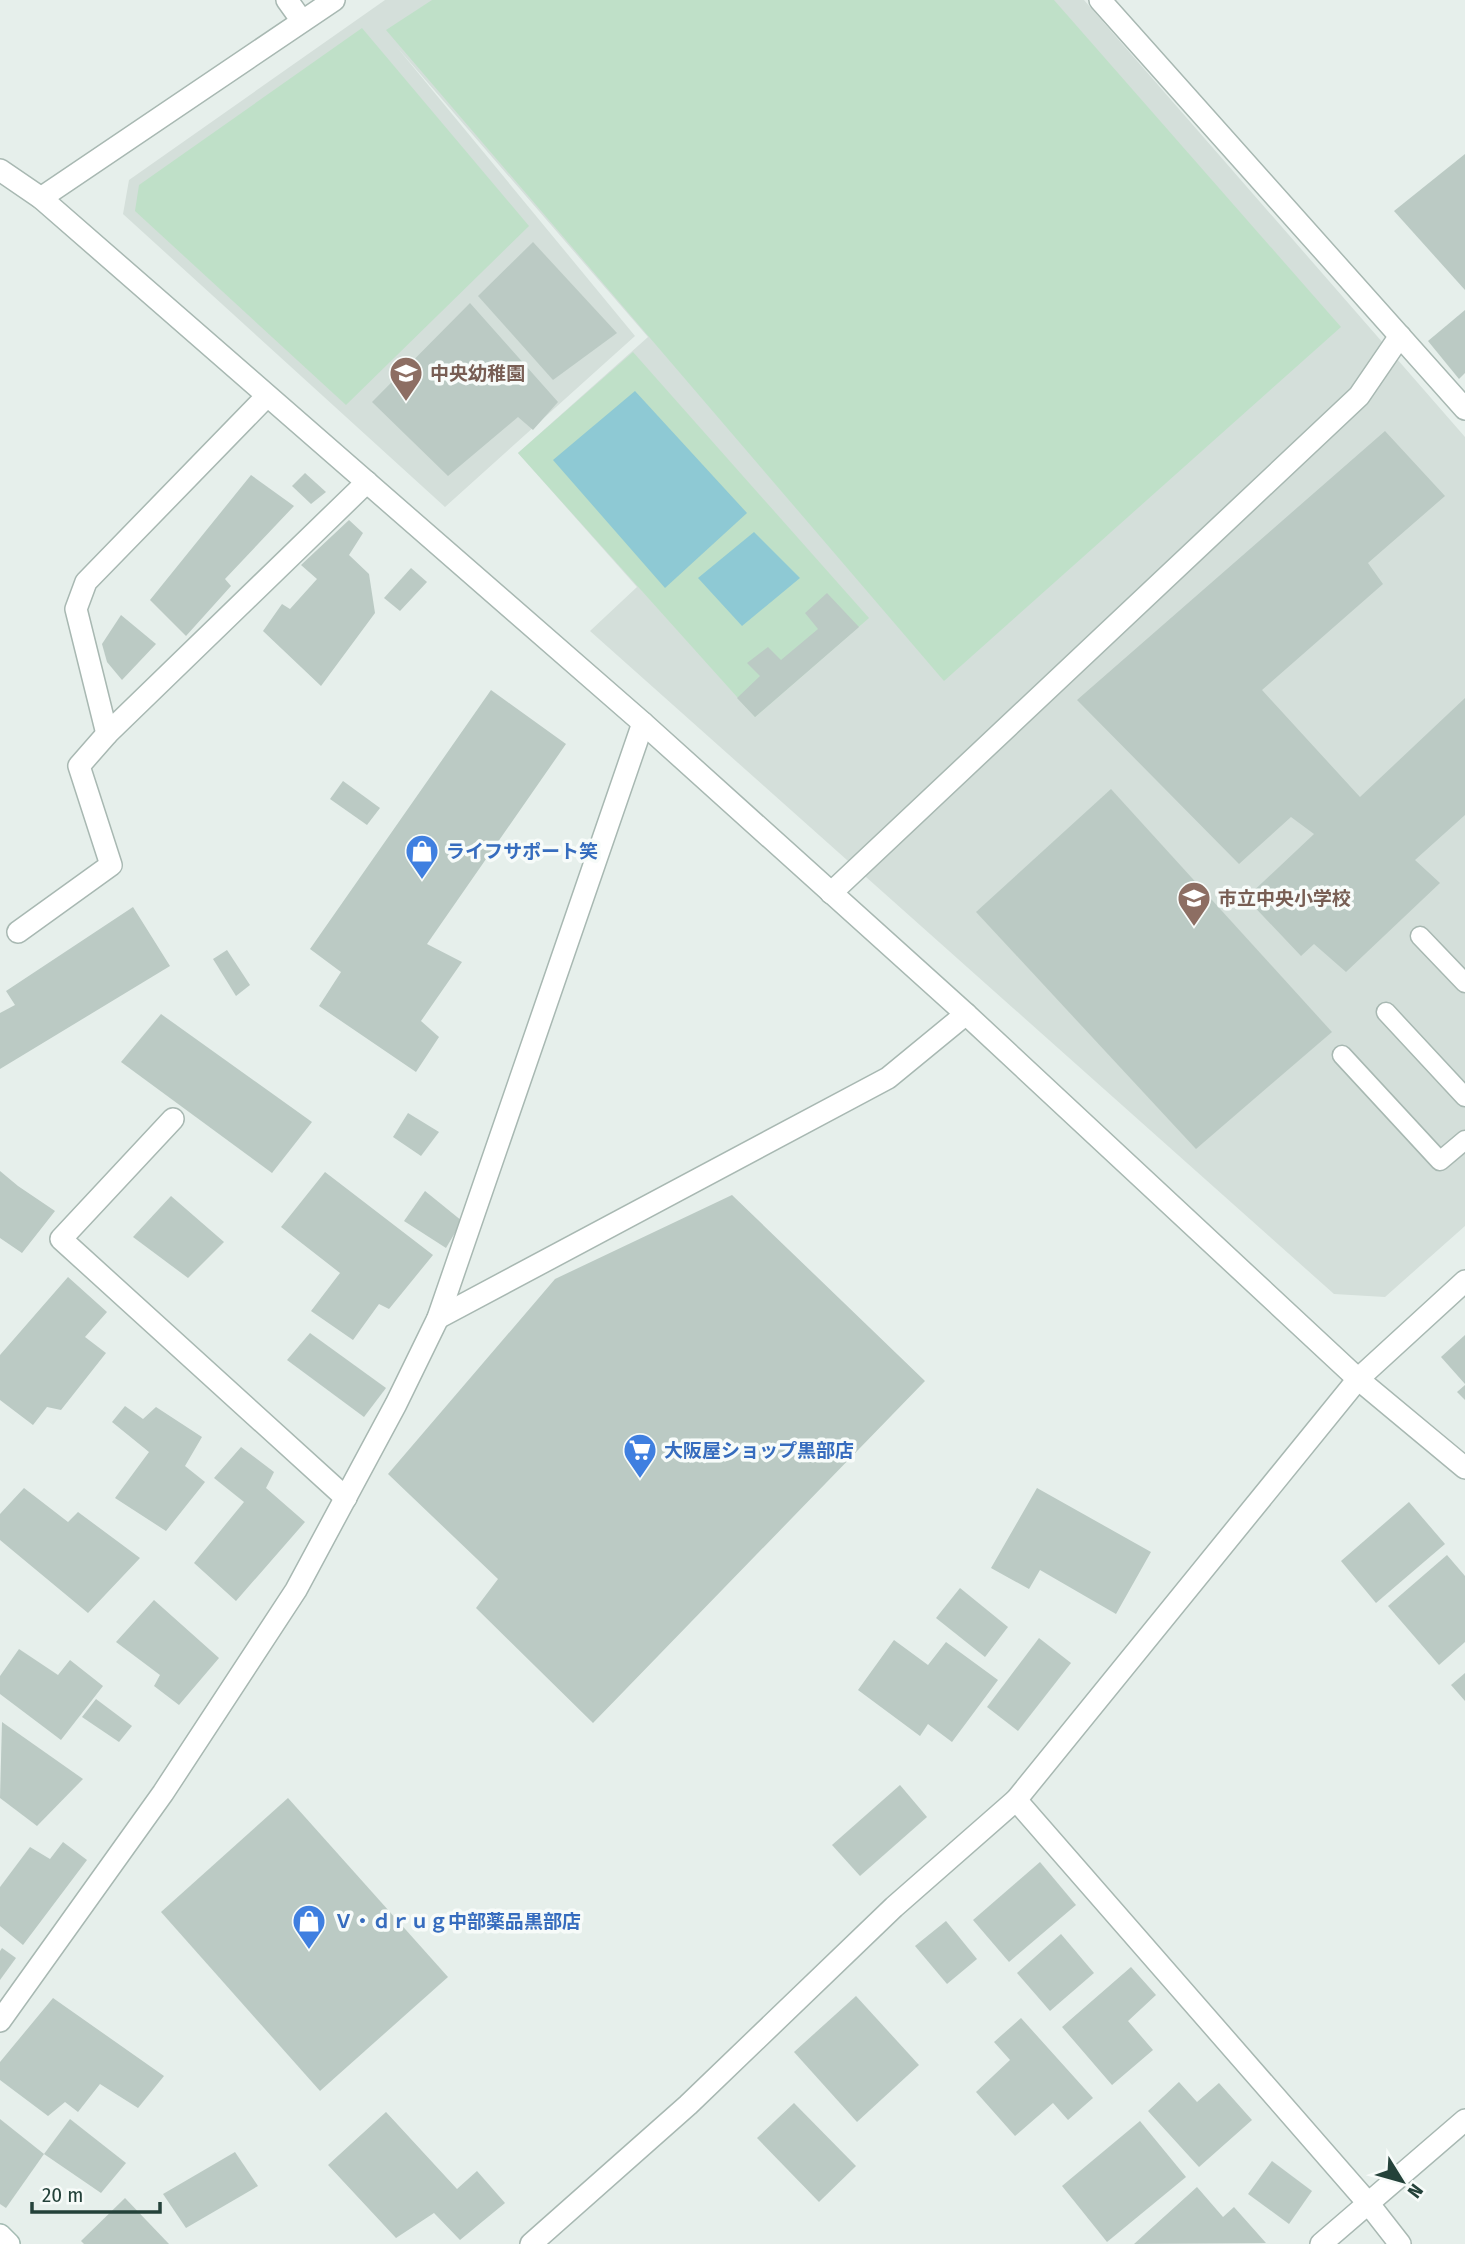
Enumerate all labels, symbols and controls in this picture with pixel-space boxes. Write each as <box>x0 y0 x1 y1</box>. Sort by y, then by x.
school or university icon: 中央幼稚園 <box>387 354 425 403</box>
place label: 中央幼稚園 <box>430 362 525 385</box>
shop icon: ライフサポート笑 <box>403 832 441 881</box>
place label: ライフサポート笑 <box>446 840 598 863</box>
school or university icon: 市立中央小学校 <box>1175 879 1213 928</box>
place label: 市立中央小学校 <box>1218 887 1351 910</box>
supermarket icon: 大阪屋ショップ黒部店 <box>621 1431 659 1480</box>
place label: 大阪屋ショップ黒部店 <box>664 1439 854 1462</box>
shop icon: Ｖ・ｄｒｕｇ中部薬品黒部店 <box>290 1902 328 1951</box>
place label: Ｖ・ｄｒｕｇ中部薬品黒部店 <box>334 1910 581 1933</box>
north arrow <box>1367 2146 1437 2216</box>
scale bar <box>32 2170 159 2214</box>
text: N <box>1403 2179 1428 2202</box>
text: 20 m <box>42 2182 83 2208</box>

